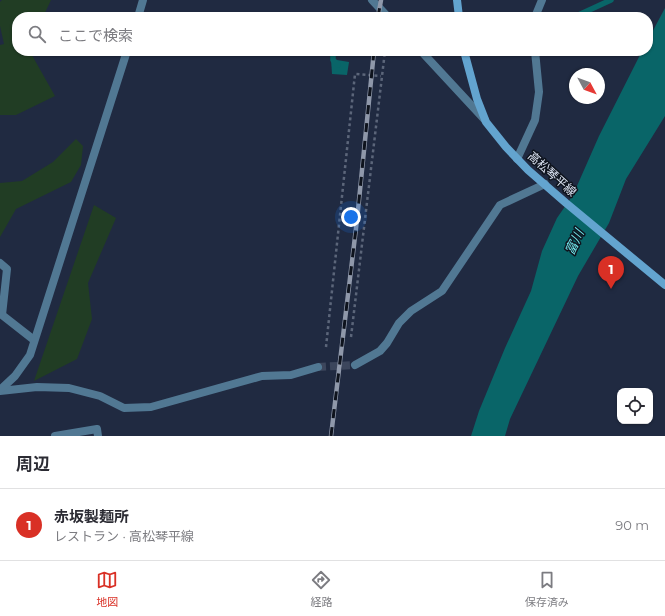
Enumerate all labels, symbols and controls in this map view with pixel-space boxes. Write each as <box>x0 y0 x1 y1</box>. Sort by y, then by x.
search box <box>12 12 653 56</box>
icon: search <box>26 23 48 45</box>
text: ここで検索 <box>58 26 133 45</box>
north arrow <box>569 68 605 104</box>
street label: 高松琴平線 <box>525 148 580 199</box>
your location <box>341 207 361 227</box>
water label: 富川 <box>561 225 588 257</box>
pin: 1 <box>598 256 624 289</box>
map controls <box>617 388 653 424</box>
button: locate <box>617 388 653 424</box>
text: 周辺 <box>16 454 50 474</box>
text: 赤坂製麺所 <box>54 507 129 526</box>
text: 1 <box>26 517 32 533</box>
text: 90 m <box>615 517 649 533</box>
text: レストラン · 高松琴平線 <box>54 528 194 544</box>
tab: 地図 <box>96 569 118 609</box>
tab: 経路 <box>310 569 332 609</box>
tab: 保存済み <box>525 569 569 609</box>

